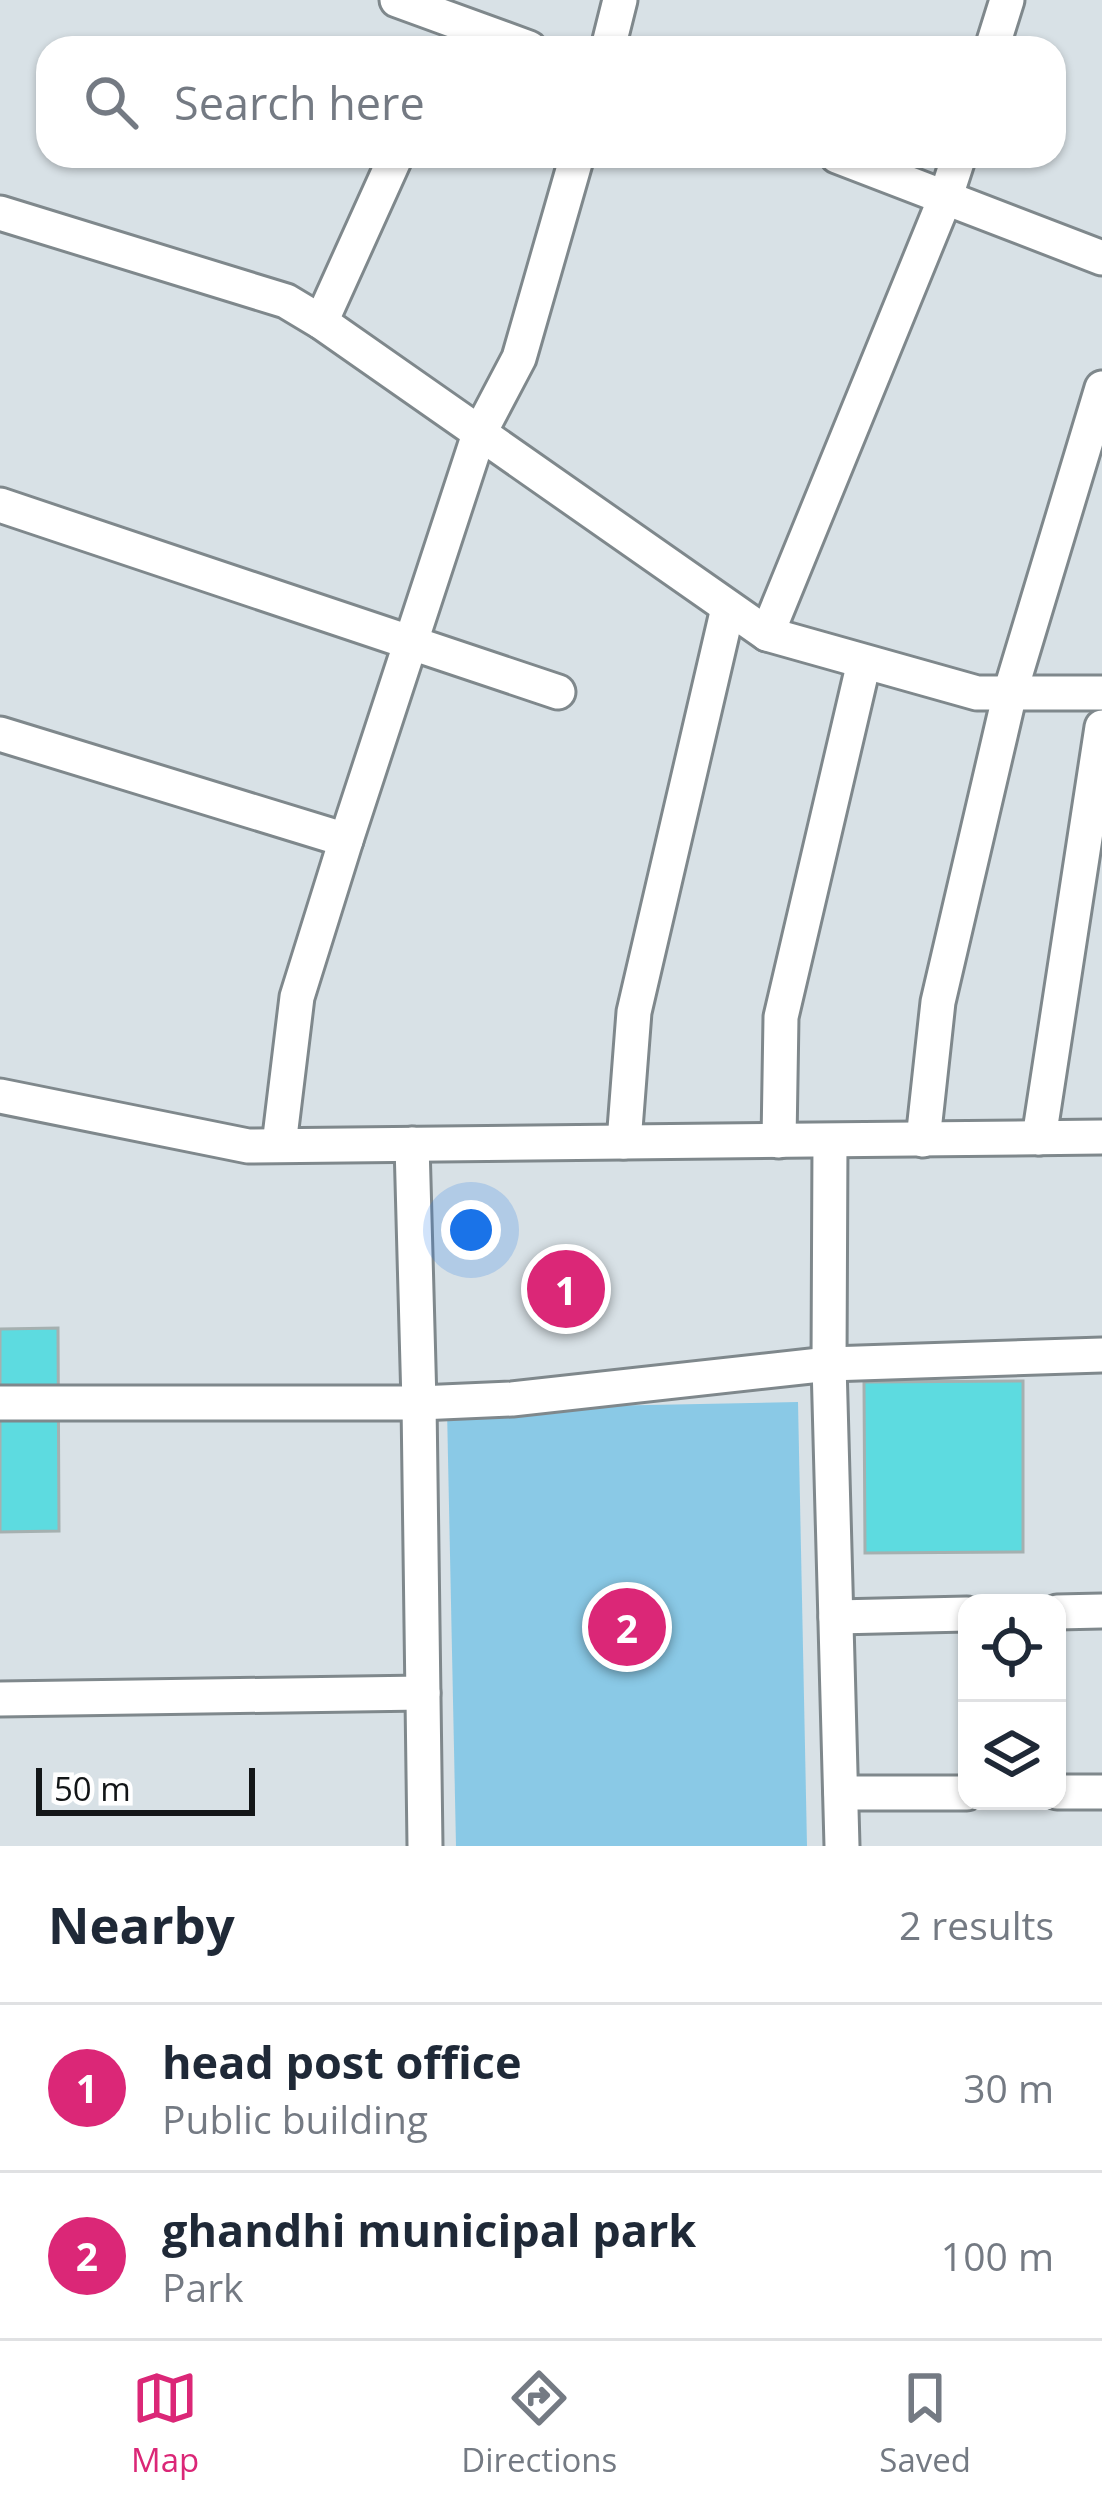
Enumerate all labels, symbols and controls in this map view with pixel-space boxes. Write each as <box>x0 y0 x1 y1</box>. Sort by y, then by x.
search box <box>36 36 1066 168</box>
icon: search <box>78 69 144 135</box>
text: Search here <box>174 72 425 133</box>
your location <box>441 1200 501 1260</box>
pin: 1 <box>527 1244 605 1334</box>
pin: 2 <box>588 1582 666 1672</box>
map controls <box>958 1594 1066 1810</box>
button: locate <box>958 1594 1066 1702</box>
button: layers <box>958 1702 1066 1810</box>
scale bar <box>36 1762 255 1815</box>
text: 50 m <box>54 1766 131 1811</box>
text: Nearby <box>48 1889 235 1959</box>
text: 2 results <box>899 1898 1054 1951</box>
text: head post office <box>162 2031 522 2092</box>
text: 1 <box>76 2061 98 2114</box>
text: 30 m <box>963 2061 1054 2114</box>
text: Public building <box>162 2092 428 2145</box>
text: ghandhi municipal park <box>162 2199 696 2260</box>
text: 2 <box>76 2229 98 2282</box>
text: 100 m <box>941 2229 1054 2282</box>
text: Park <box>162 2260 244 2313</box>
tab: Map <box>131 2365 199 2482</box>
tab: Directions <box>461 2365 617 2482</box>
tab: Saved <box>879 2365 971 2482</box>

